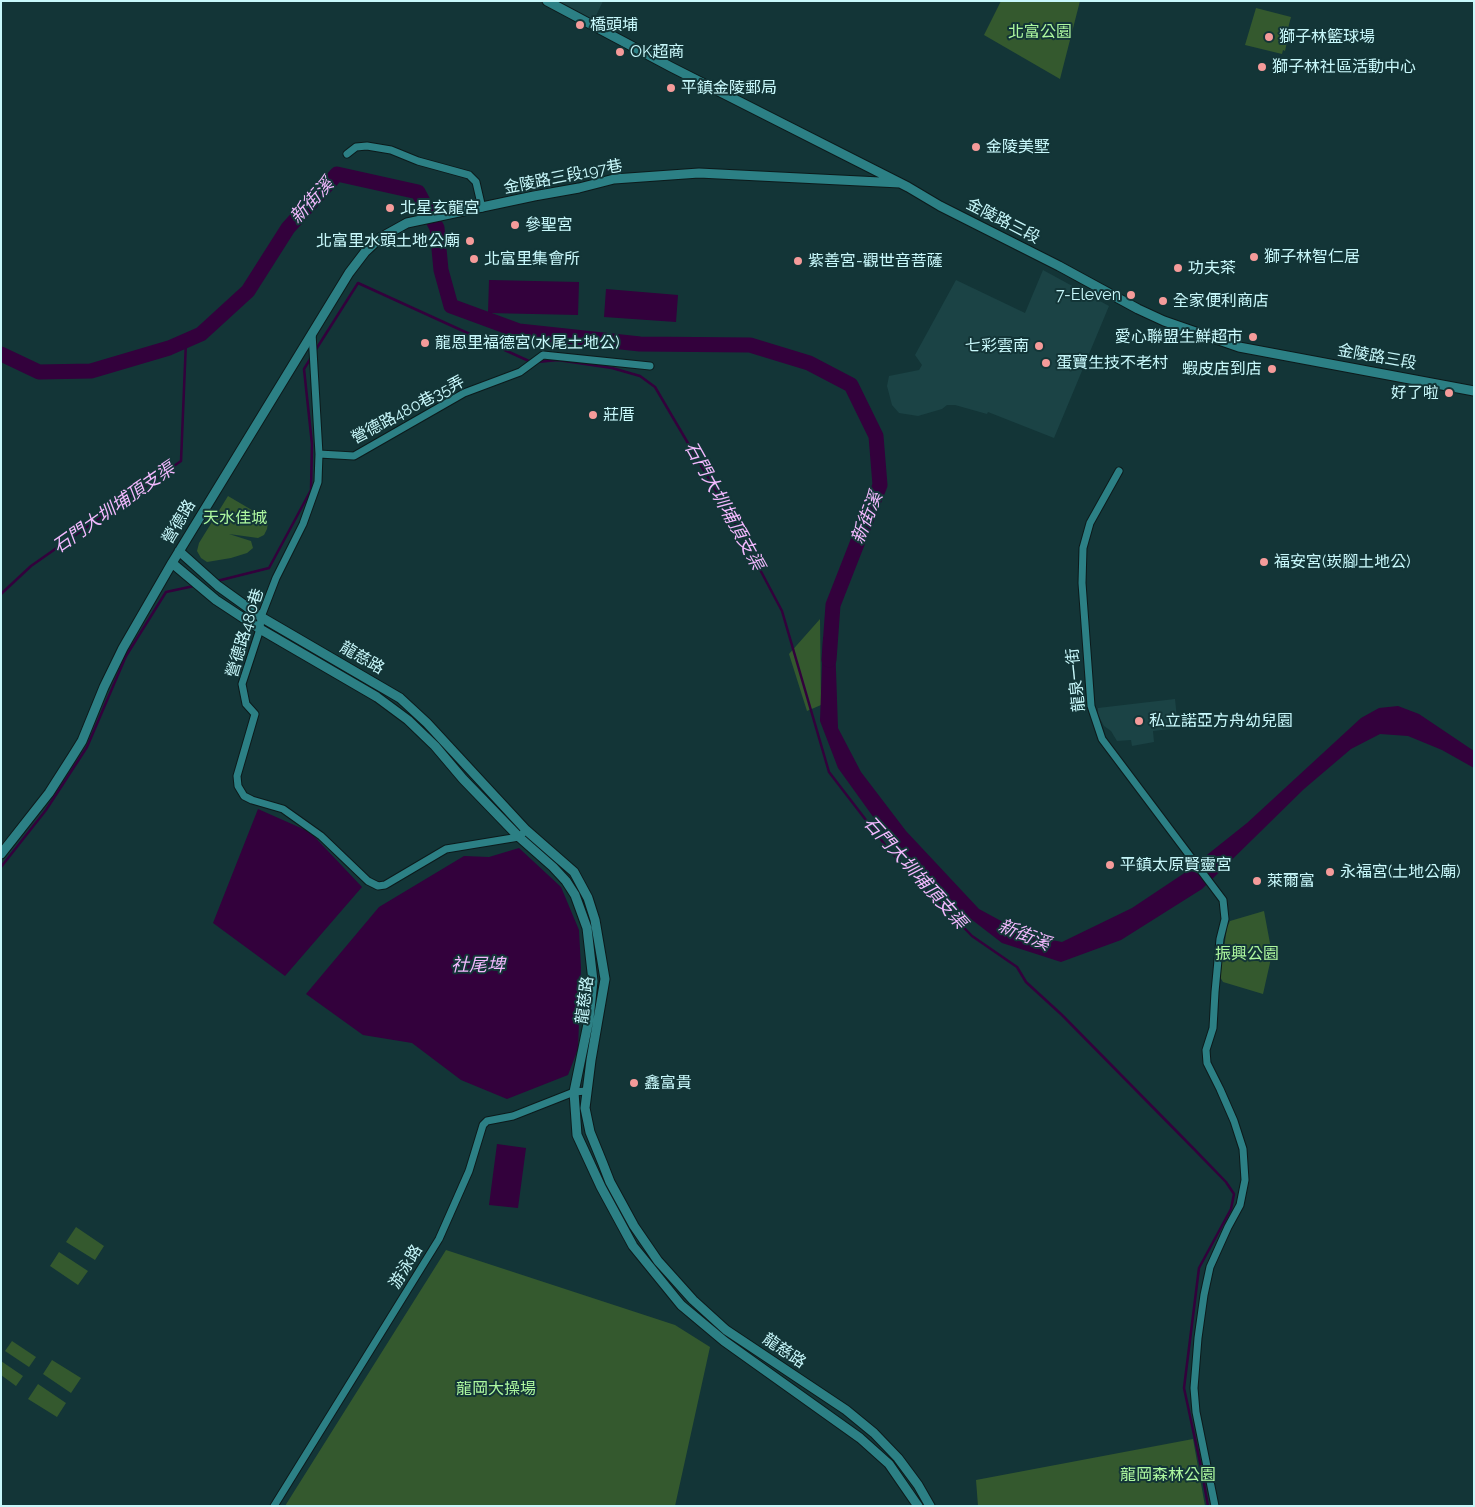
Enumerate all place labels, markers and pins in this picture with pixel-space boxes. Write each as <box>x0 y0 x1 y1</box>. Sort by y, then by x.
place label: 橋頭埔 <box>590 15 638 35</box>
marker: 橋頭埔 <box>574 19 586 31</box>
place label: 獅子林籃球場 <box>1279 27 1375 47</box>
marker: 獅子林籃球場 <box>1263 31 1275 43</box>
place label: OK超商 <box>630 42 684 62</box>
marker: OK超商 <box>614 46 626 58</box>
place label: 獅子林社區活動中心 <box>1272 57 1416 77</box>
marker: 獅子林社區活動中心 <box>1256 61 1268 73</box>
place label: 平鎮金陵郵局 <box>681 78 777 98</box>
marker: 平鎮金陵郵局 <box>665 82 677 94</box>
place label: 金陵美墅 <box>986 137 1050 157</box>
marker: 金陵美墅 <box>970 141 982 153</box>
place label: 北星玄龍宮 <box>400 198 480 218</box>
marker: 北星玄龍宮 <box>384 202 396 214</box>
place label: 參聖宮 <box>525 215 573 235</box>
marker: 參聖宮 <box>509 219 521 231</box>
place label: 北富里水頭土地公廟 <box>316 231 460 251</box>
marker: 北富里水頭土地公廟 <box>464 235 476 247</box>
place label: 獅子林智仁居 <box>1264 247 1360 267</box>
place label: 北富里集會所 <box>484 249 580 269</box>
place label: 紫善宮-觀世音菩薩 <box>808 251 943 271</box>
marker: 獅子林智仁居 <box>1248 251 1260 263</box>
marker: 北富里集會所 <box>468 253 480 265</box>
marker: 紫善宮-觀世音菩薩 <box>792 255 804 267</box>
place label: 功夫茶 <box>1188 258 1236 278</box>
marker: 功夫茶 <box>1172 262 1184 274</box>
place label: 7-Eleven <box>1056 285 1121 305</box>
marker: 7-Eleven <box>1125 289 1137 301</box>
place label: 全家便利商店 <box>1173 291 1269 311</box>
marker: 全家便利商店 <box>1157 295 1169 307</box>
place label: 愛心聯盟生鮮超市 <box>1115 327 1243 347</box>
marker: 愛心聯盟生鮮超市 <box>1247 331 1259 343</box>
place label: 龍恩里福德宮(水尾土地公) <box>435 333 620 353</box>
place label: 七彩雲南 <box>965 336 1029 356</box>
marker: 龍恩里福德宮(水尾土地公) <box>419 337 431 349</box>
marker: 七彩雲南 <box>1033 340 1045 352</box>
place label: 蛋寶生技不老村 <box>1056 353 1168 373</box>
marker: 蛋寶生技不老村 <box>1040 357 1052 369</box>
place label: 蝦皮店到店 <box>1182 359 1262 379</box>
marker: 蝦皮店到店 <box>1266 363 1278 375</box>
place label: 好了啦 <box>1391 383 1439 403</box>
marker: 好了啦 <box>1443 387 1455 399</box>
place label: 莊厝 <box>603 405 635 425</box>
marker: 莊厝 <box>587 409 599 421</box>
place label: 福安宮(崁腳土地公) <box>1274 552 1411 572</box>
marker: 福安宮(崁腳土地公) <box>1258 556 1270 568</box>
place label: 私立諾亞方舟幼兒園 <box>1149 711 1293 731</box>
marker: 私立諾亞方舟幼兒園 <box>1133 715 1145 727</box>
place label: 平鎮太原賢靈宮 <box>1120 855 1232 875</box>
marker: 平鎮太原賢靈宮 <box>1104 859 1116 871</box>
place label: 永福宮(土地公廟) <box>1340 862 1461 882</box>
marker: 永福宮(土地公廟) <box>1324 866 1336 878</box>
place label: 萊爾富 <box>1267 871 1315 891</box>
marker: 萊爾富 <box>1251 875 1263 887</box>
place label: 鑫富貴 <box>644 1073 692 1093</box>
marker: 鑫富貴 <box>628 1077 640 1089</box>

